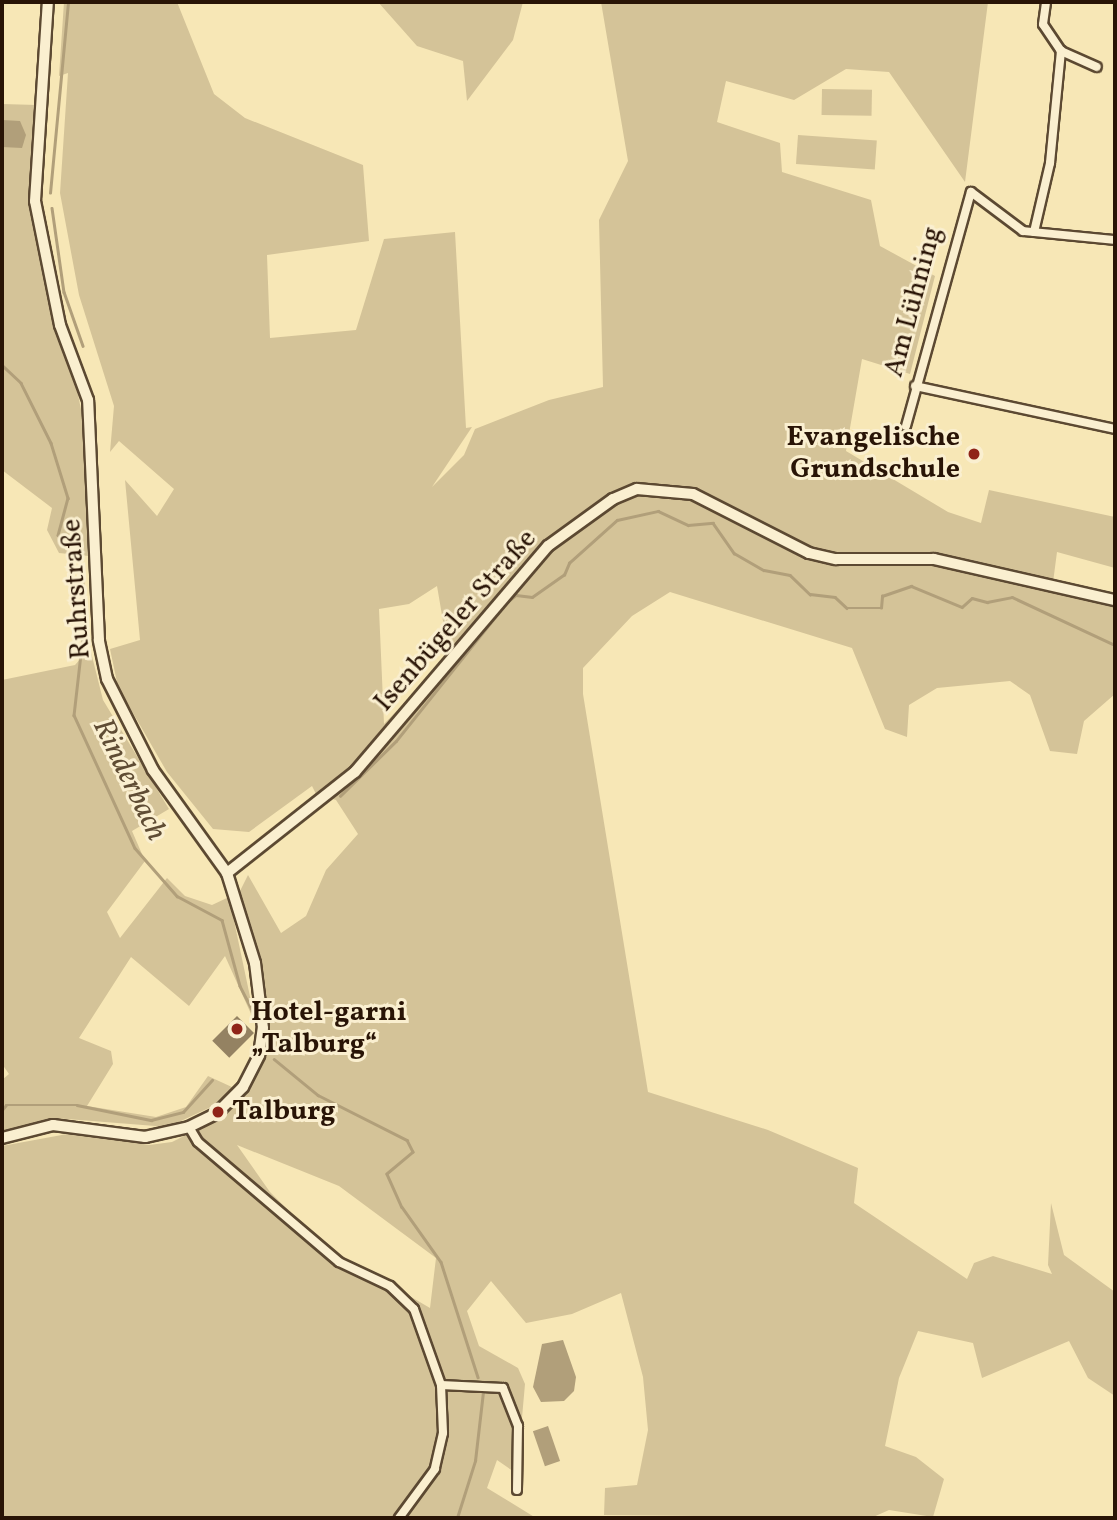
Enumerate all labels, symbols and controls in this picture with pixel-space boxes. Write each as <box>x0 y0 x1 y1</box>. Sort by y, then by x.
street label: Am Lühning <box>878 223 950 381</box>
place label: Evangelische Grundschule <box>787 421 960 487</box>
marker: Evangelische Grundschule <box>966 446 982 462</box>
street label: Ruhrstraße <box>55 518 99 660</box>
street label: Isenbügeler Straße <box>368 523 544 719</box>
water label: Rinderbach <box>84 713 174 847</box>
place label: Hotel-garni „Talburg“ <box>251 996 407 1062</box>
marker: Hotel-garni „Talburg“ <box>229 1021 245 1037</box>
place label: Talburg <box>232 1095 336 1129</box>
marker: Talburg <box>210 1104 226 1120</box>

